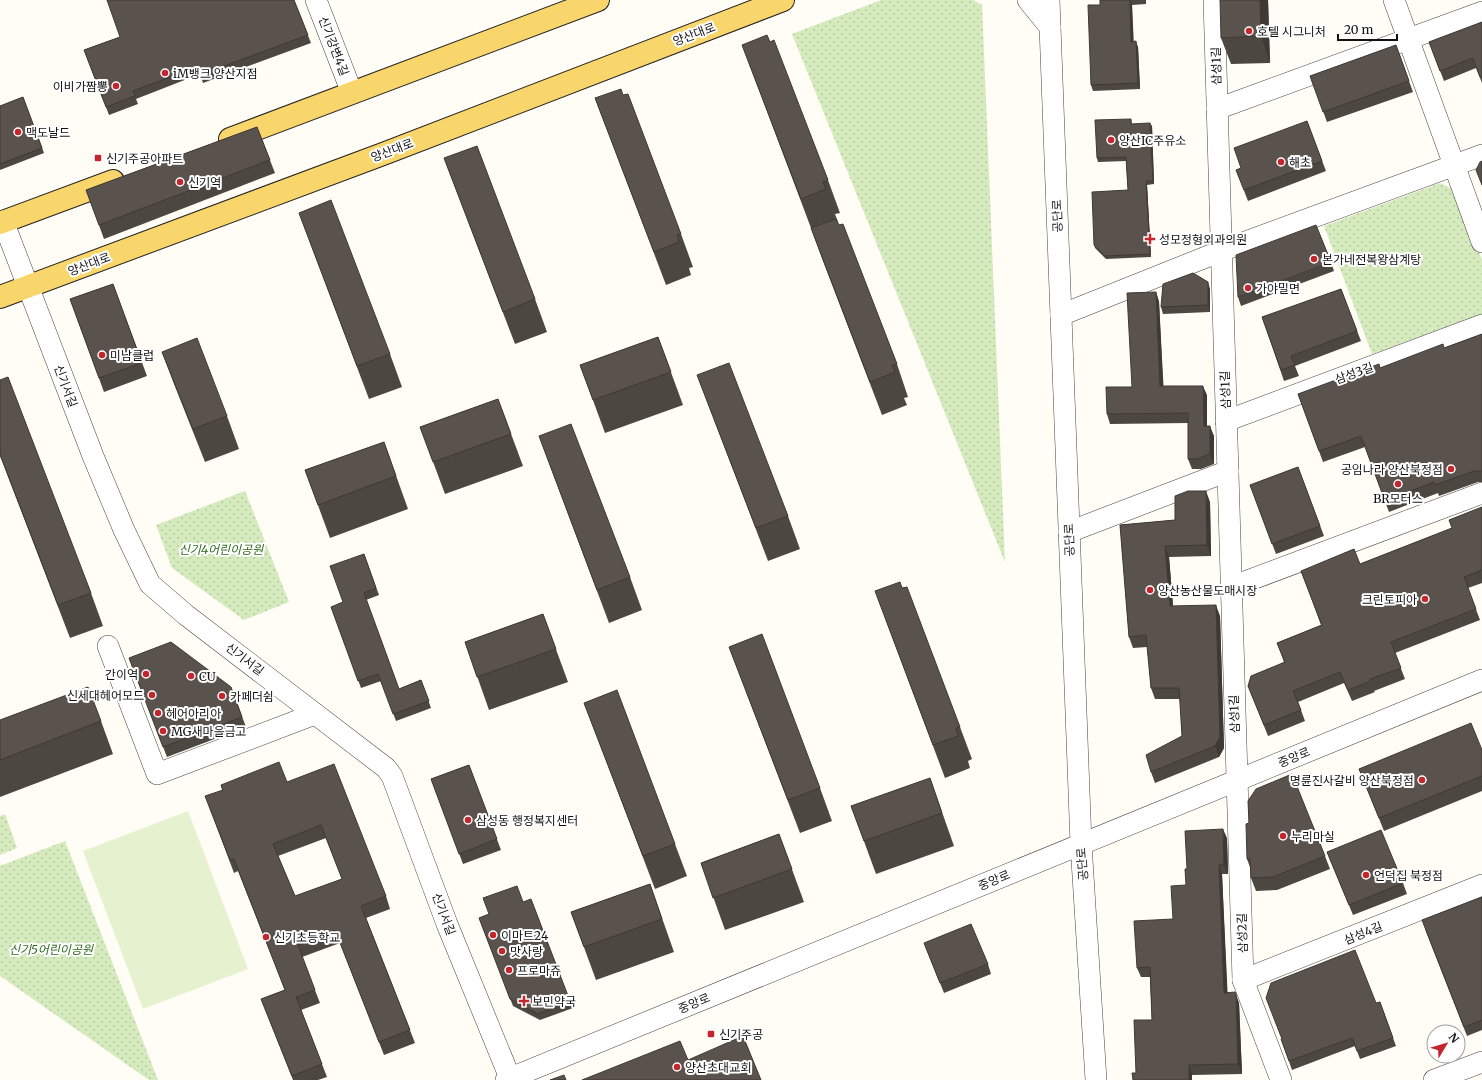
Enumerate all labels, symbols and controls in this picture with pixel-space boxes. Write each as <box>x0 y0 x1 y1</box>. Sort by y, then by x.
street label: 신기강변4길 <box>316 14 352 78</box>
scale bar <box>1338 16 1397 42</box>
street label: 양산대로 <box>671 19 717 49</box>
text: 20 m <box>1344 22 1373 37</box>
place label: 호텔 시그니처 <box>1257 24 1326 39</box>
marker: 호텔 시그니처 <box>1244 26 1254 36</box>
street label: 삼성1길 <box>1208 47 1224 85</box>
place label: iM뱅크 양산지점 <box>173 66 258 81</box>
marker: iM뱅크 양산지점 <box>160 68 170 78</box>
place label: 이비가짬뽕 <box>53 79 108 94</box>
marker: 이비가짬뽕 <box>111 81 121 91</box>
place label: 맥도날드 <box>26 125 70 140</box>
marker: 맥도날드 <box>13 127 23 137</box>
place label: 양산IC주유소 <box>1119 133 1186 148</box>
street label: 양산대로 <box>369 135 415 165</box>
marker: 양산IC주유소 <box>1106 135 1116 145</box>
place label: 신기주공아파트 <box>106 151 183 166</box>
marker: 신기주공아파트 <box>93 153 103 163</box>
place label: 해초 <box>1289 155 1311 170</box>
marker: 해초 <box>1276 157 1286 167</box>
place label: 신기역 <box>188 175 221 190</box>
marker: 신기역 <box>175 177 185 187</box>
street label: 공단로 <box>1049 199 1065 233</box>
place label: 성모정형외과의원 <box>1159 232 1247 247</box>
marker: 성모정형외과의원 <box>1144 233 1156 245</box>
street label: 양산대로 <box>66 249 112 279</box>
place label: 본가네전복왕삼계탕 <box>1322 252 1421 267</box>
marker: 본가네전복왕삼계탕 <box>1309 254 1319 264</box>
place label: 가야밀면 <box>1256 281 1300 296</box>
marker: 가야밀면 <box>1243 283 1253 293</box>
place label: 미남클럽 <box>110 348 154 363</box>
marker: 미남클럽 <box>97 350 107 360</box>
street label: 삼성3길 <box>1333 359 1375 387</box>
street label: 신기서길 <box>51 363 81 409</box>
street label: 삼성1길 <box>1217 370 1233 410</box>
place label: 공임나라 양산북정점 <box>1341 462 1443 477</box>
marker: 공임나라 양산북정점 <box>1446 464 1456 474</box>
marker: BR모터스 <box>1393 479 1403 489</box>
place label: BR모터스 <box>1373 491 1423 506</box>
street label: 공단로 <box>1061 523 1077 557</box>
park label: 신기4어린이공원 <box>179 542 264 557</box>
place label: 양산농산물도매시장 <box>1158 583 1257 598</box>
marker: 양산농산물도매시장 <box>1145 585 1155 595</box>
place label: 크린토피아 <box>1362 592 1417 607</box>
marker: 크린토피아 <box>1420 594 1430 604</box>
street label: 신기서길 <box>223 640 267 678</box>
place label: 간이역 <box>105 667 138 682</box>
marker: 간이역 <box>141 669 151 679</box>
place label: CU <box>199 669 216 684</box>
marker: CU <box>186 671 196 681</box>
place label: 신세대헤어모드 <box>67 688 144 703</box>
place label: 카페더쉼 <box>230 689 274 704</box>
marker: 신세대헤어모드 <box>147 690 157 700</box>
marker: 카페더쉼 <box>217 691 227 701</box>
street label: 삼성1길 <box>1226 694 1242 734</box>
place label: 헤어아리아 <box>166 706 221 721</box>
marker: 헤어아리아 <box>153 708 163 718</box>
place label: MG새마을금고 <box>171 724 247 739</box>
marker: MG새마을금고 <box>158 726 168 736</box>
street label: 중앙로 <box>1276 744 1312 770</box>
place label: 명륜진사갈비 양산북정점 <box>1290 773 1414 788</box>
marker: 명륜진사갈비 양산북정점 <box>1417 775 1427 785</box>
place label: 삼성동 행정복지센터 <box>476 813 578 828</box>
marker: 삼성동 행정복지센터 <box>463 815 473 825</box>
place label: 누리마실 <box>1291 829 1335 844</box>
marker: 누리마실 <box>1278 831 1288 841</box>
street label: 공단로 <box>1073 847 1091 881</box>
street label: 중앙로 <box>976 867 1012 893</box>
place label: 언덕집 북정점 <box>1374 868 1443 883</box>
marker: 언덕집 북정점 <box>1361 870 1371 880</box>
street label: 신기서길 <box>429 891 459 937</box>
street label: 삼성2길 <box>1234 913 1250 953</box>
street label: 삼성4길 <box>1341 918 1385 948</box>
place label: 이마트24 <box>501 928 549 943</box>
place label: 신기초등학교 <box>274 930 340 945</box>
marker: 이마트24 <box>488 930 498 940</box>
marker: 신기초등학교 <box>261 932 271 942</box>
park label: 신기5어린이공원 <box>9 942 94 957</box>
place label: 맛사랑 <box>510 944 543 959</box>
marker: 맛사랑 <box>497 946 507 956</box>
place label: 프로마쥬 <box>517 963 561 978</box>
marker: 프로마쥬 <box>504 965 514 975</box>
street label: 중앙로 <box>676 990 712 1016</box>
place label: 보민약국 <box>532 994 576 1009</box>
marker: 보민약국 <box>519 996 529 1006</box>
north arrow <box>1426 1024 1466 1064</box>
place label: 신기주공 <box>719 1027 763 1042</box>
marker: 신기주공 <box>706 1029 716 1039</box>
text: N <box>1446 1030 1462 1046</box>
place label: 양산초대교회 <box>685 1060 751 1075</box>
marker: 양산초대교회 <box>672 1062 682 1072</box>

